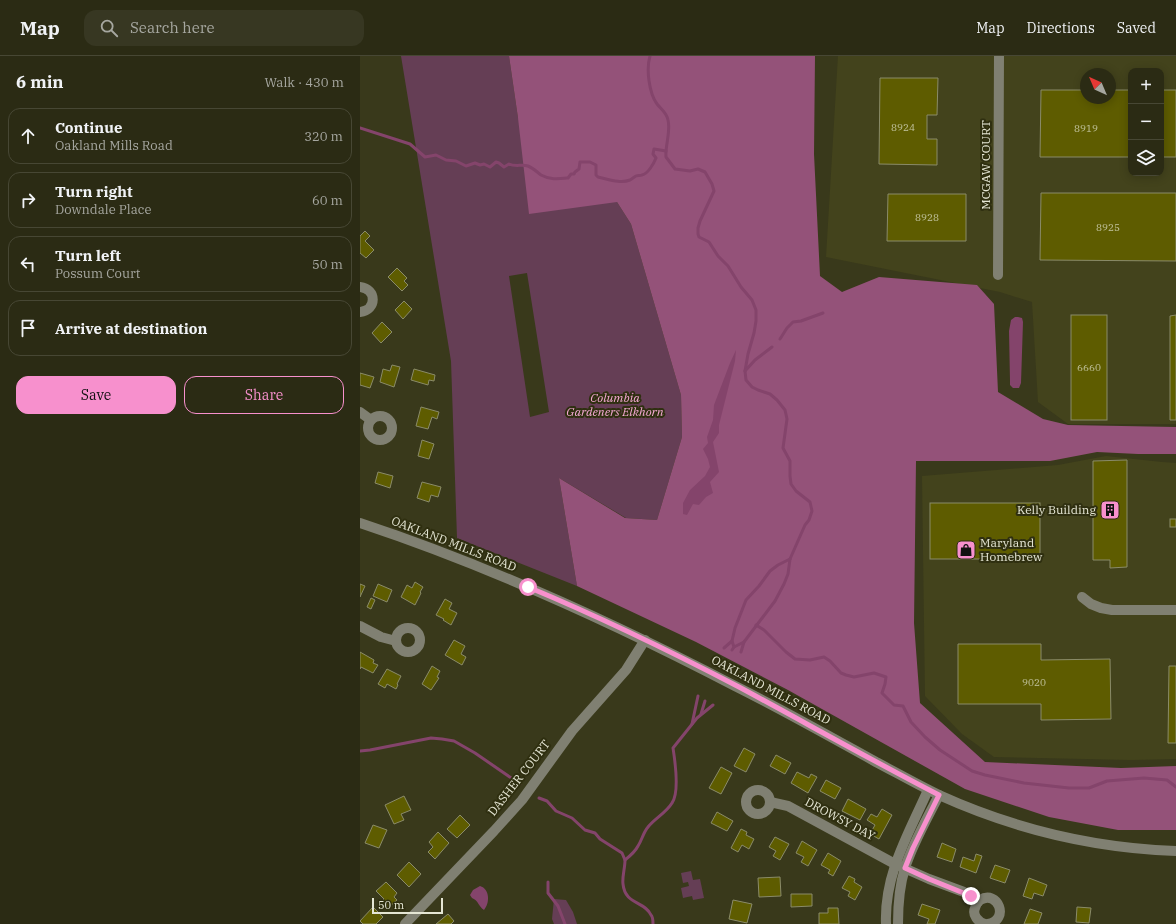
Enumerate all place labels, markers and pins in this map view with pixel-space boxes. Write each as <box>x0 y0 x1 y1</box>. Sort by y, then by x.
building icon: Kelly Building <box>1099 499 1121 521</box>
place label: Kelly Building <box>1017 502 1096 517</box>
place label: Maryland Homebrew <box>980 535 1043 564</box>
shop icon: Maryland Homebrew <box>955 539 977 561</box>

